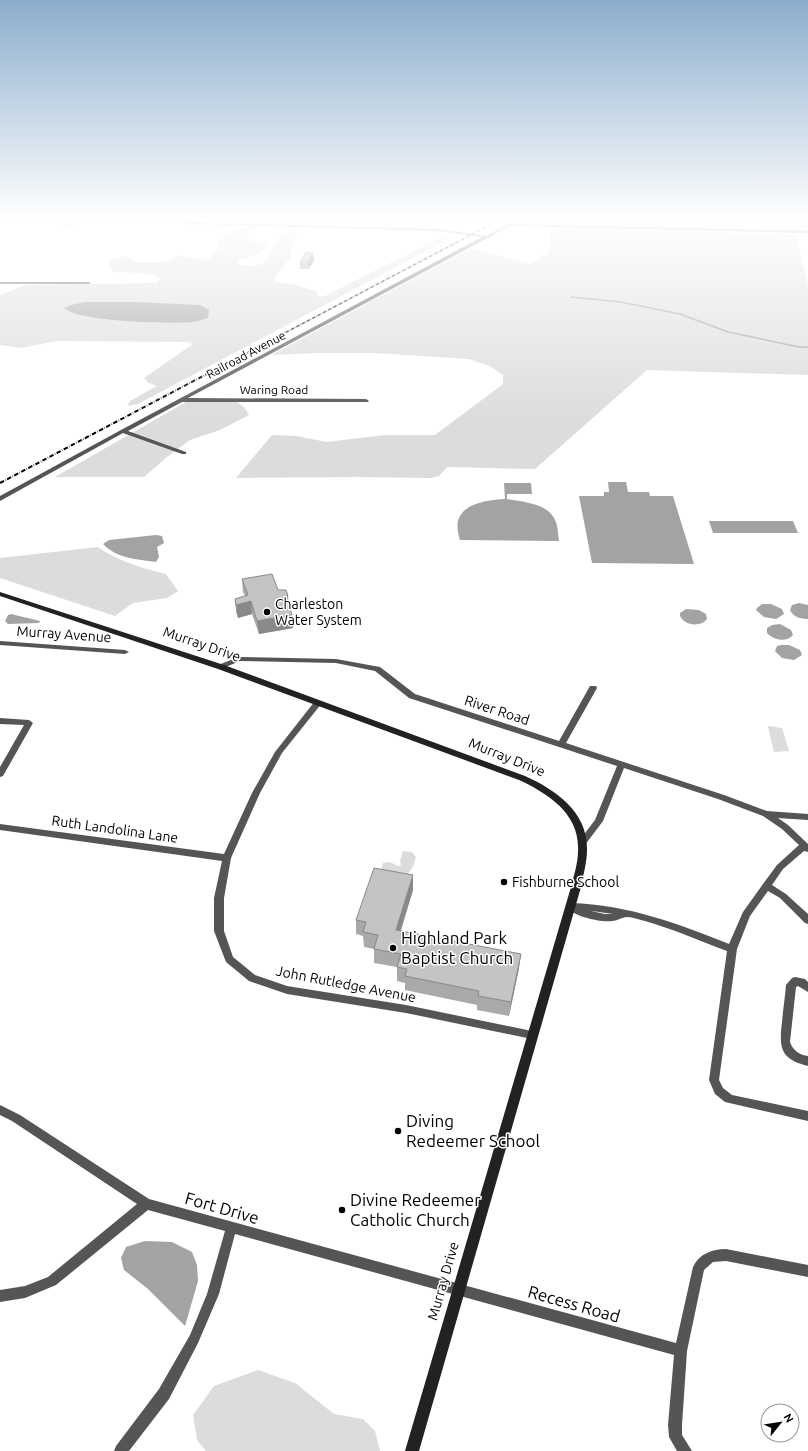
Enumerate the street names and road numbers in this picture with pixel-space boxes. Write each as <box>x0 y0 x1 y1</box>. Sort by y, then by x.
street label: Railroad Avenue <box>204 328 287 381</box>
street label: Waring Road <box>240 383 308 396</box>
street label: Murray Avenue <box>16 623 112 645</box>
street label: Murray Drive <box>161 623 243 665</box>
street label: River Road <box>462 692 532 728</box>
street label: Murray Drive <box>466 734 548 780</box>
street label: Ruth Landolina Lane <box>51 812 179 846</box>
street label: John Rutledge Avenue <box>275 963 417 1005</box>
street label: Fort Drive <box>183 1188 261 1227</box>
street label: Murray Drive <box>424 1240 462 1322</box>
street label: Recess Road <box>526 1281 622 1326</box>

